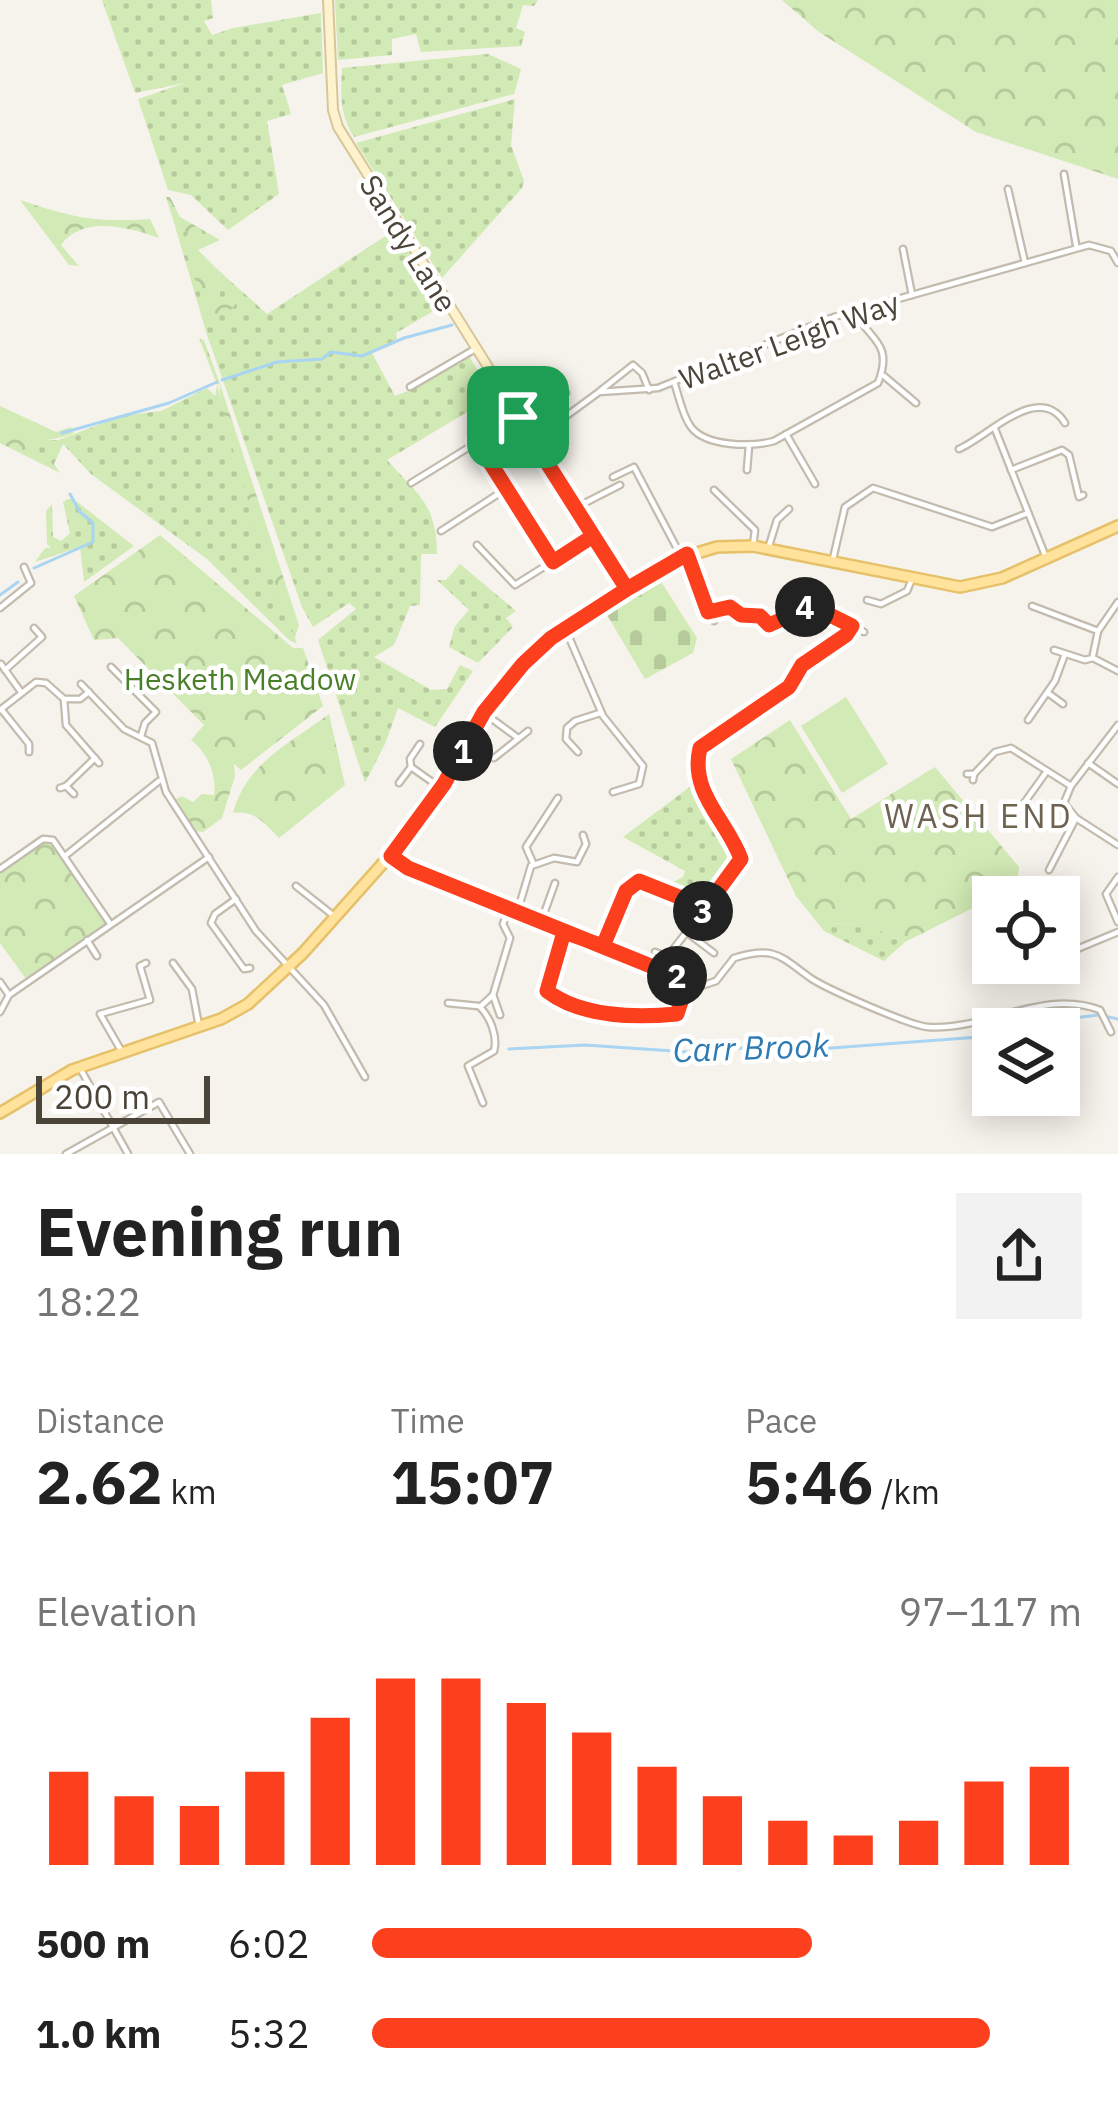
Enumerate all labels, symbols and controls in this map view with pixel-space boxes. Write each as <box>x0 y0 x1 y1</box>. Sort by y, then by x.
street label: Sandy Lane <box>352 167 466 319</box>
street label: Walter Leigh Way <box>674 282 904 398</box>
pin <box>467 366 569 468</box>
icon: arrive <box>485 384 551 450</box>
pin: 4 <box>775 577 835 637</box>
text: 4 <box>795 585 815 628</box>
park label: Hesketh Meadow <box>124 659 356 698</box>
pin: 1 <box>433 721 493 781</box>
text: 1 <box>453 729 473 772</box>
district label: WASH END <box>884 794 1074 837</box>
map controls <box>972 876 1080 1116</box>
button: locate <box>972 876 1080 984</box>
pin: 3 <box>673 881 733 941</box>
text: 3 <box>693 889 713 932</box>
pin: 2 <box>647 946 707 1006</box>
text: 2 <box>667 954 687 997</box>
button: layers <box>972 1008 1080 1116</box>
water label: Carr Brook <box>672 1023 831 1071</box>
scale bar <box>36 1070 210 1123</box>
text: 200 m <box>54 1075 150 1118</box>
text: Evening run <box>36 1188 403 1274</box>
button: share <box>956 1193 1082 1319</box>
text: 18:22 <box>36 1276 141 1327</box>
text: Distance <box>36 1399 165 1442</box>
text: Time <box>391 1399 465 1442</box>
text: Pace <box>745 1399 817 1442</box>
text: 2.62 <box>36 1442 163 1521</box>
text: 15:07 <box>391 1442 554 1521</box>
text: 5:46 <box>745 1442 873 1521</box>
text: km <box>163 1470 217 1513</box>
text: /km <box>873 1470 940 1513</box>
text: Elevation <box>36 1586 198 1637</box>
text: 97–117 m <box>899 1586 1082 1637</box>
text: 500 m <box>36 1918 150 1969</box>
text: 6:02 <box>228 1918 310 1969</box>
text: 1.0 km <box>36 2008 161 2059</box>
text: 5:32 <box>228 2008 310 2059</box>

